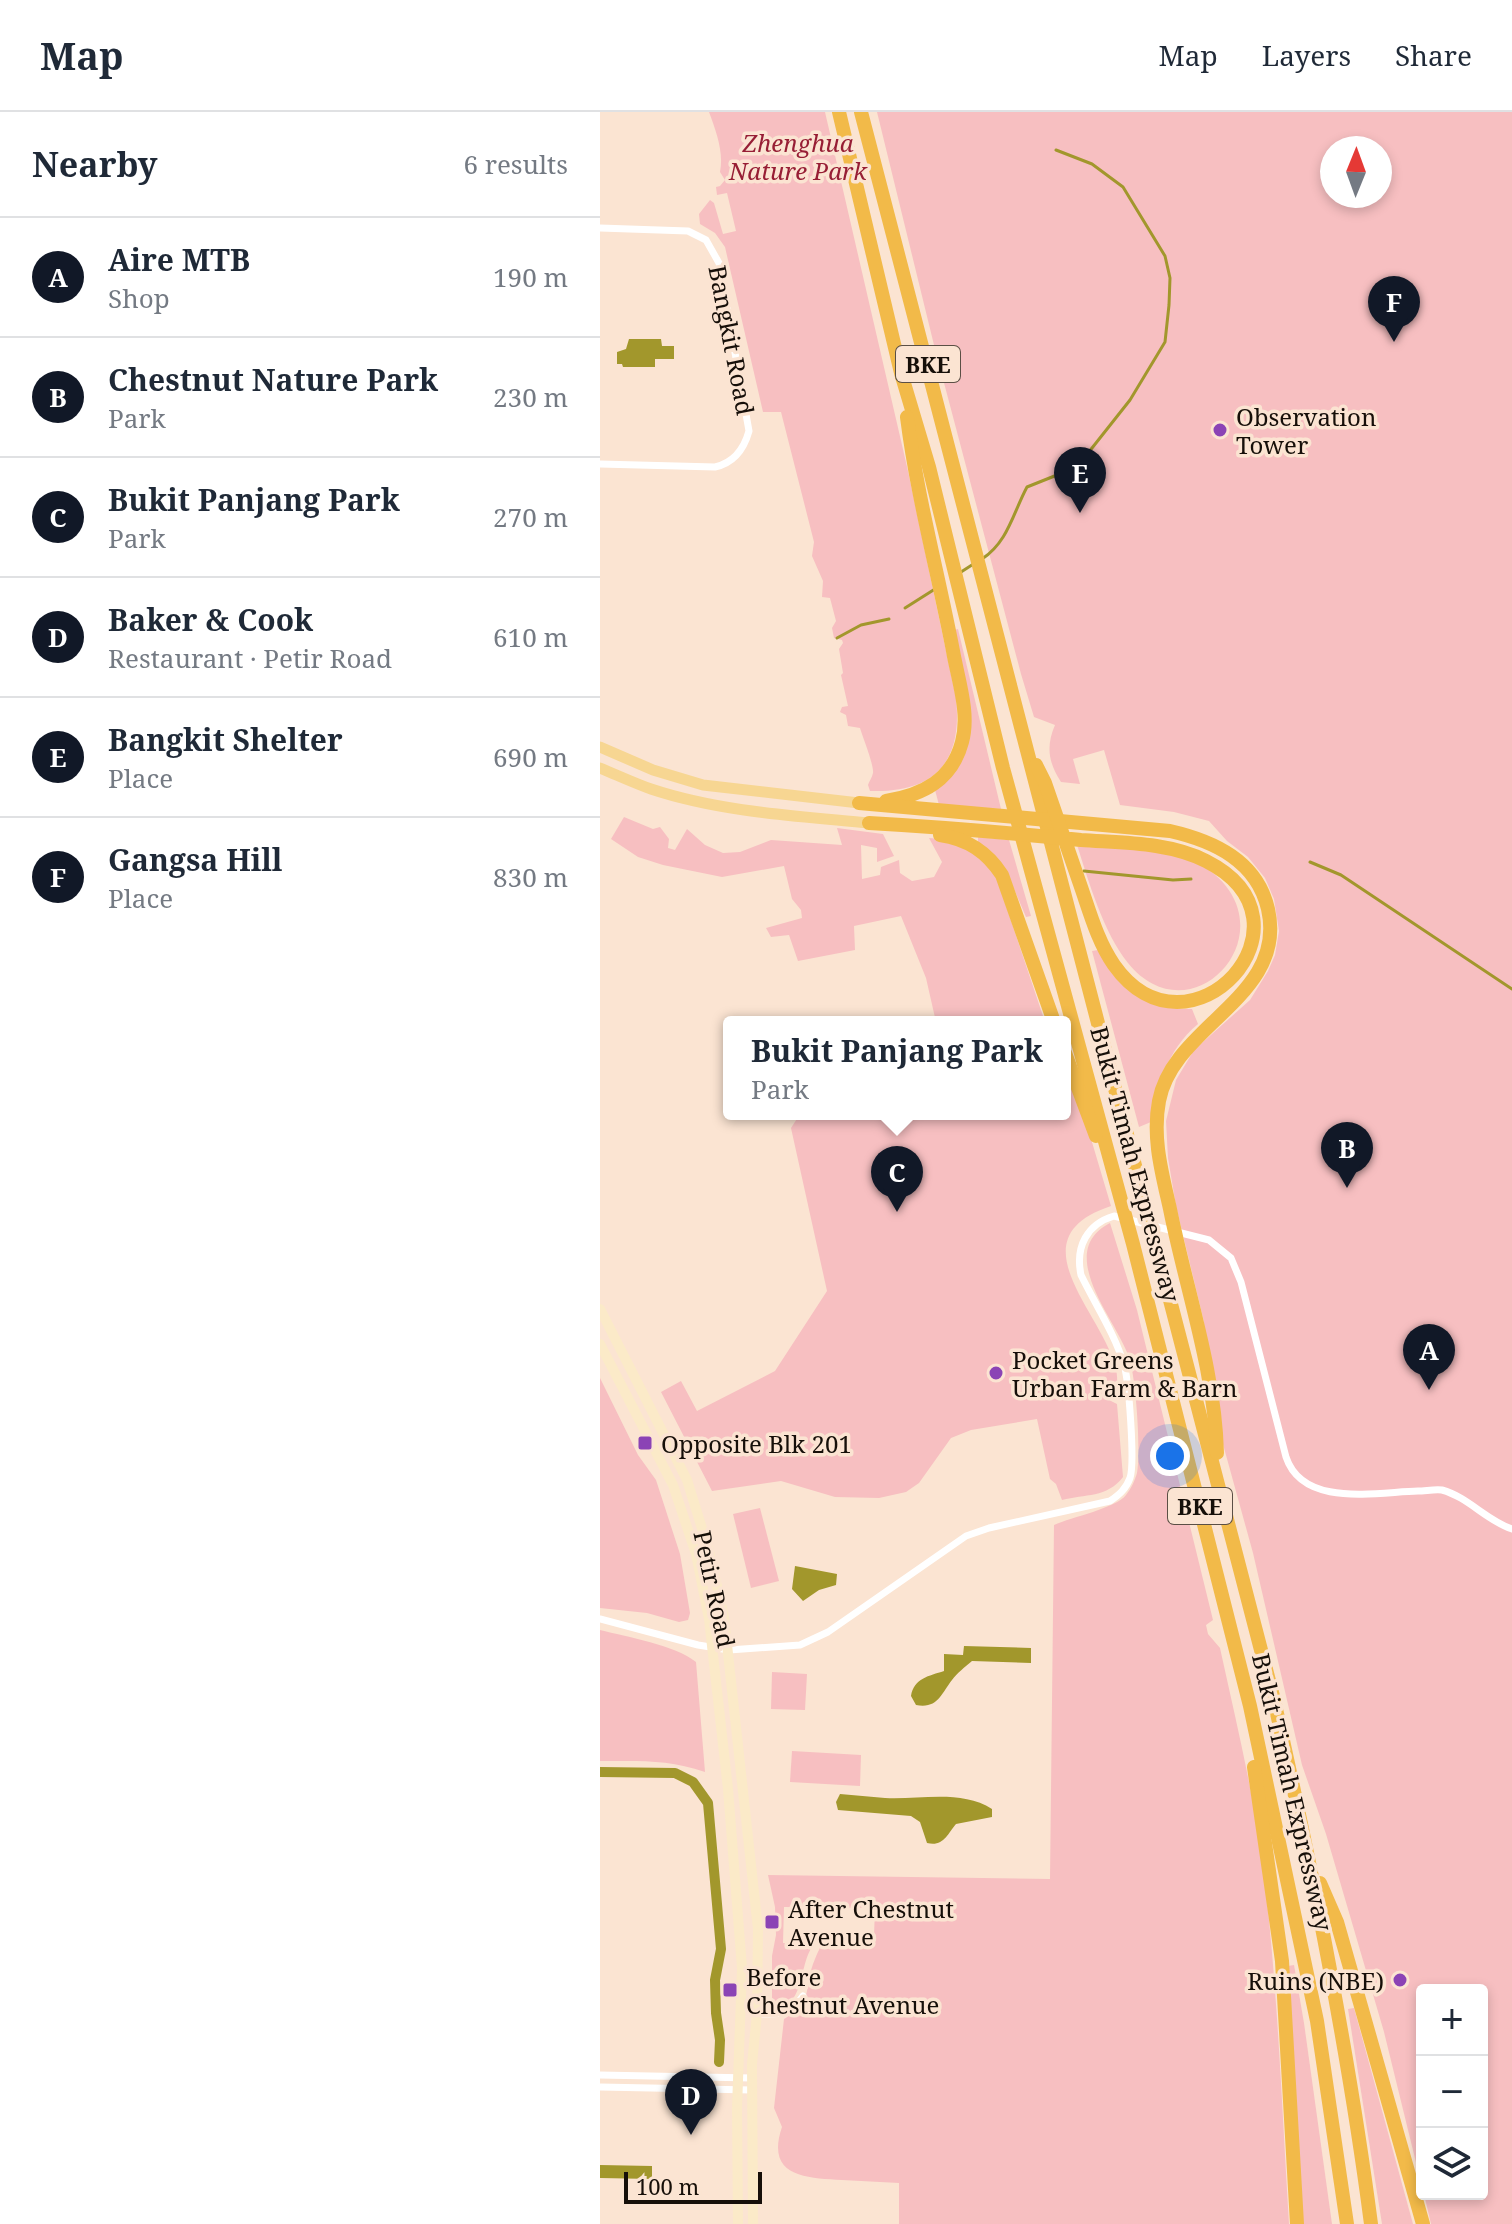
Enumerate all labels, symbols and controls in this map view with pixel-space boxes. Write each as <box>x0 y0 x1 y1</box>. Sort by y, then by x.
text: Map <box>40 29 124 81</box>
text: Map <box>1159 36 1218 74</box>
text: Layers <box>1262 36 1351 74</box>
text: Share <box>1395 36 1472 74</box>
park label: Zhenghua Nature Park <box>728 126 868 187</box>
north arrow <box>1320 136 1392 208</box>
text: Nearby <box>32 141 158 187</box>
text: 6 results <box>463 146 568 182</box>
text: Aire MTB <box>108 239 250 280</box>
text: A <box>48 259 68 295</box>
text: 190 m <box>493 259 568 295</box>
street label: Bangkit Road <box>701 262 763 418</box>
pin: F <box>1368 276 1420 342</box>
text: Shop <box>108 280 170 316</box>
road number: BKE <box>896 346 960 382</box>
text: Chestnut Nature Park <box>108 359 438 400</box>
text: B <box>49 379 67 415</box>
text: 230 m <box>493 379 568 415</box>
text: Park <box>108 400 166 436</box>
place label: Observation Tower <box>1236 400 1376 461</box>
marker: Observation Tower <box>1211 421 1229 439</box>
pin: E <box>1054 447 1106 513</box>
text: Bukit Panjang Park <box>108 479 400 520</box>
text: C <box>49 499 67 535</box>
text: 270 m <box>493 499 568 535</box>
text: Park <box>108 520 166 556</box>
text: Baker & Cook <box>108 599 313 640</box>
text: D <box>48 619 68 655</box>
text: 610 m <box>493 619 568 655</box>
text: Restaurant · Petir Road <box>108 640 392 676</box>
text: Bangkit Shelter <box>108 719 343 760</box>
text: E <box>50 739 66 775</box>
text: 690 m <box>493 739 568 775</box>
text: Place <box>108 760 173 796</box>
text: Gangsa Hill <box>108 839 282 880</box>
text: F <box>50 859 66 895</box>
text: 830 m <box>493 859 568 895</box>
text: Place <box>108 880 173 916</box>
popup <box>723 1016 1071 1120</box>
street label: Bukit Timah Expressway <box>1083 1023 1189 1306</box>
text: Bukit Panjang Park <box>751 1030 1043 1071</box>
text: Park <box>751 1071 809 1107</box>
pin: B <box>1321 1122 1373 1188</box>
pin: C <box>871 1146 923 1212</box>
pin: A <box>1403 1324 1455 1390</box>
place label: Pocket Greens Urban Farm & Barn <box>1012 1343 1237 1404</box>
marker: Pocket Greens Urban Farm & Barn <box>987 1364 1005 1382</box>
place label: Opposite Blk 201 <box>661 1427 852 1460</box>
marker: Opposite Blk 201 <box>636 1434 654 1452</box>
your location <box>1150 1436 1190 1476</box>
road number: BKE <box>1168 1488 1232 1524</box>
street label: Petir Road <box>687 1527 744 1651</box>
street label: Bukit Timah Expressway <box>1245 1650 1341 1935</box>
place label: After Chestnut Avenue <box>788 1892 954 1953</box>
marker: After Chestnut Avenue <box>763 1913 781 1931</box>
place label: Before Chestnut Avenue <box>746 1960 939 2021</box>
place label: Ruins (NBE) <box>1247 1964 1384 1997</box>
marker: Ruins (NBE) <box>1391 1971 1409 1989</box>
marker: Before Chestnut Avenue <box>721 1981 739 1999</box>
map controls <box>1416 1984 1488 2200</box>
button: + <box>1416 1984 1488 2056</box>
button: − <box>1416 2056 1488 2128</box>
pin: D <box>665 2069 717 2135</box>
button: layers <box>1416 2128 1488 2200</box>
scale bar <box>624 2168 762 2204</box>
text: 100 m <box>636 2171 699 2201</box>

